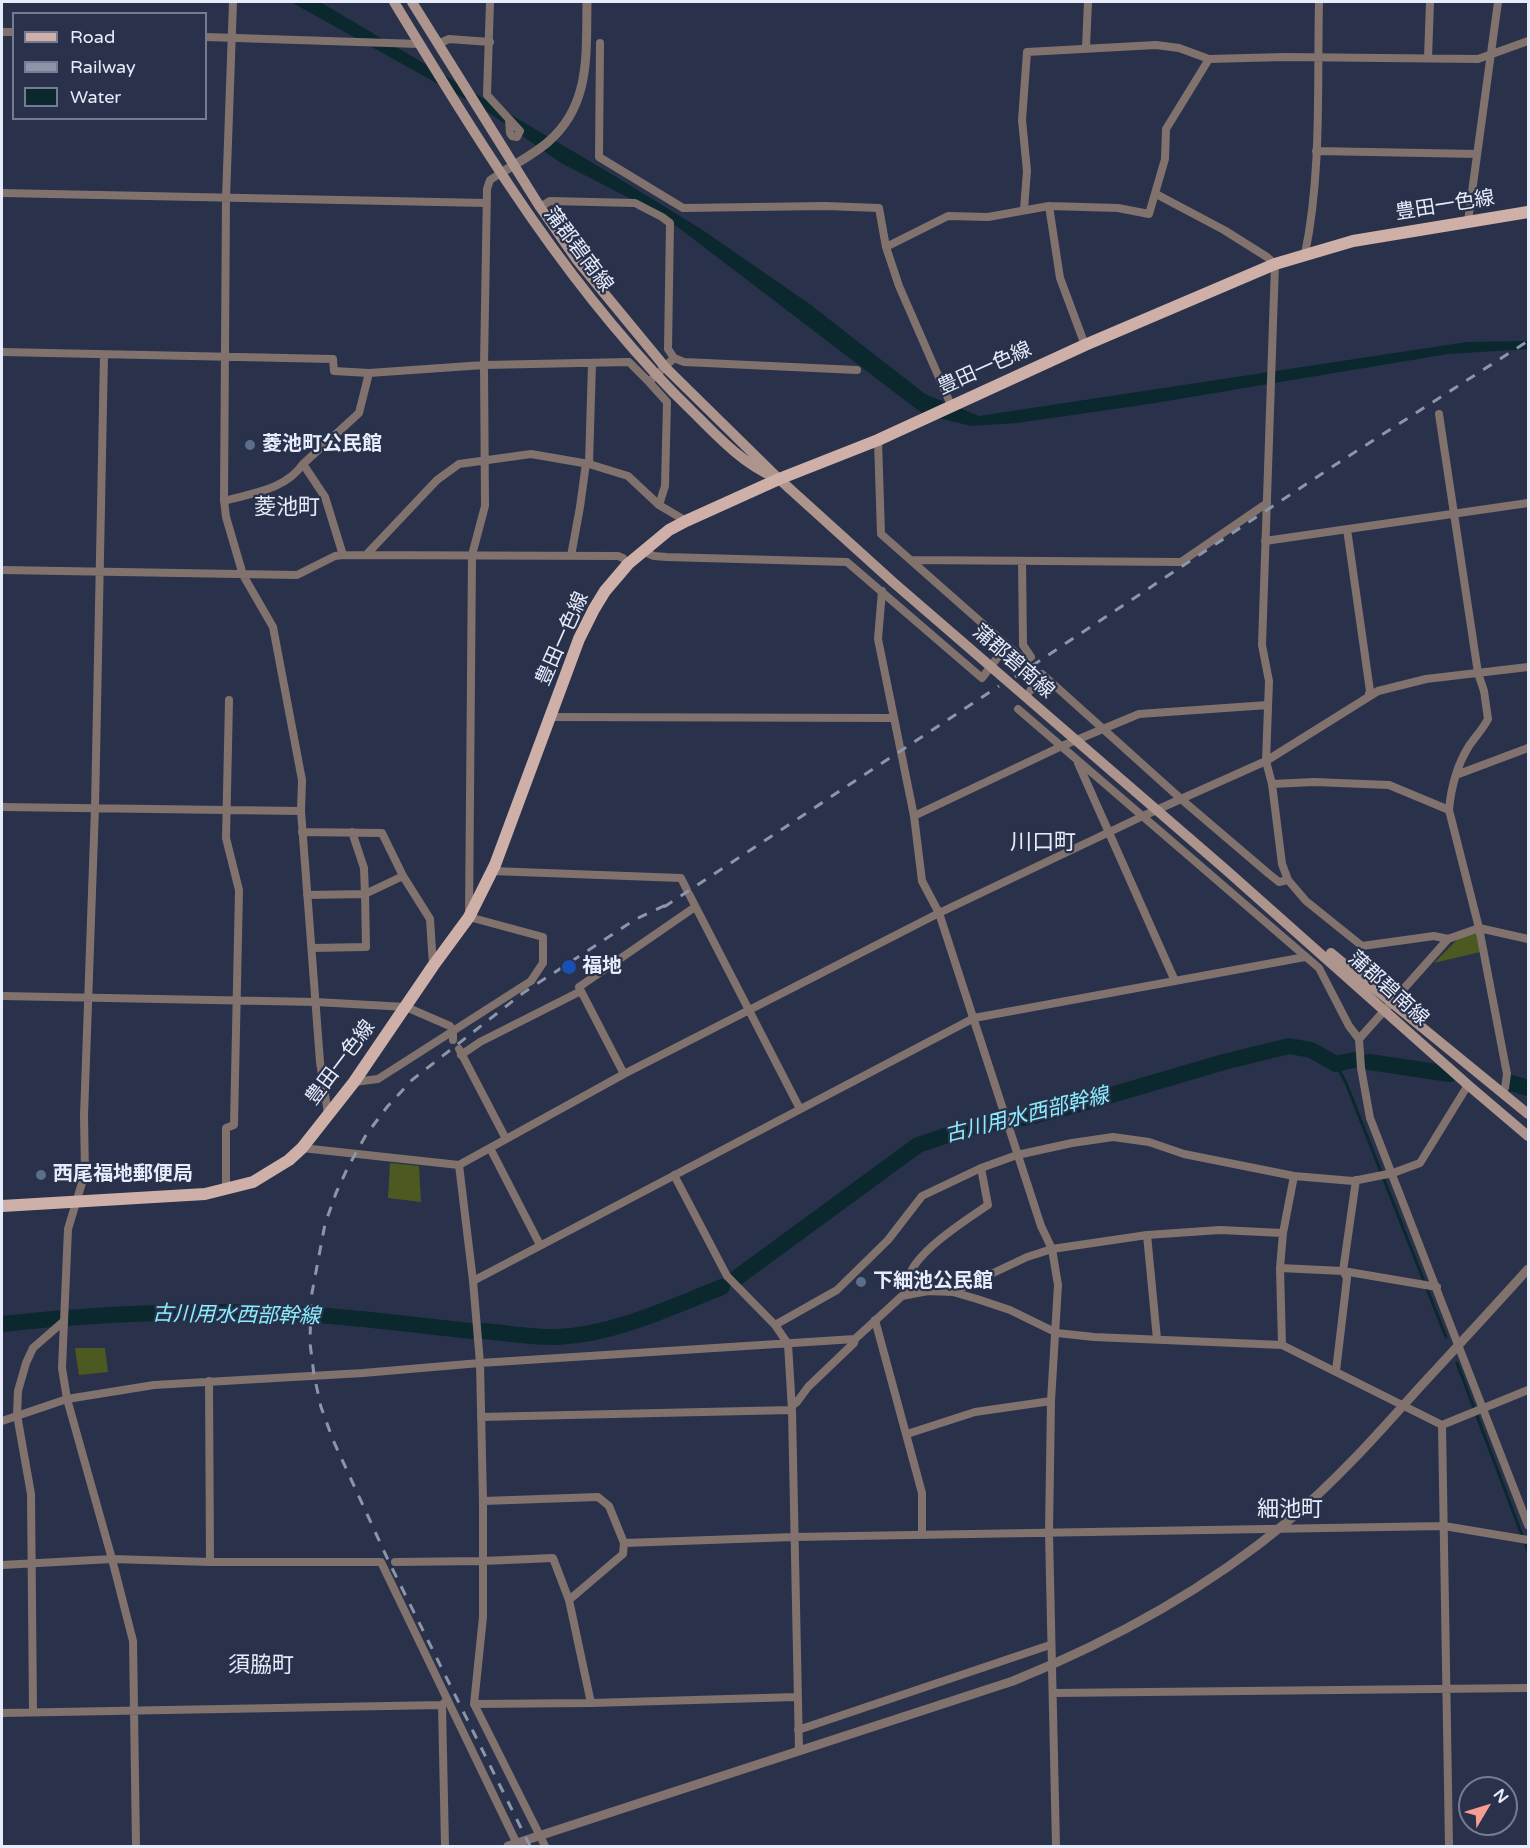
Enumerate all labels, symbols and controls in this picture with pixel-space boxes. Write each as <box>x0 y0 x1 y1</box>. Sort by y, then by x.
legend <box>12 12 207 120</box>
text: Road <box>70 26 115 48</box>
text: Railway <box>70 56 136 78</box>
text: Water <box>70 86 121 108</box>
street label: 豊田一色線 <box>1394 186 1496 226</box>
street label: 蒲郡碧南線 <box>538 203 618 297</box>
street label: 豊田一色線 <box>934 338 1036 400</box>
place label: 菱池町公民館 <box>262 433 382 457</box>
marker: 菱池町公民館 <box>243 438 257 452</box>
district label: 菱池町 <box>254 495 320 521</box>
street label: 豊田一色線 <box>532 588 594 690</box>
street label: 蒲郡碧南線 <box>967 620 1059 704</box>
district label: 川口町 <box>1010 830 1076 856</box>
street label: 蒲郡碧南線 <box>1343 947 1433 1031</box>
place label: 福地 <box>582 955 622 979</box>
marker: 福地 <box>560 958 578 976</box>
street label: 豊田一色線 <box>301 1016 381 1110</box>
water label: 古川用水西部幹線 <box>942 1083 1112 1149</box>
place label: 西尾福地郵便局 <box>53 1163 193 1187</box>
marker: 西尾福地郵便局 <box>34 1168 48 1182</box>
place label: 下細池公民館 <box>873 1270 993 1294</box>
marker: 下細池公民館 <box>854 1275 868 1289</box>
water label: 古川用水西部幹線 <box>152 1302 320 1330</box>
district label: 細池町 <box>1257 1497 1323 1523</box>
district label: 須脇町 <box>228 1653 294 1679</box>
north arrow <box>1458 1776 1518 1836</box>
text: N <box>1489 1785 1512 1807</box>

